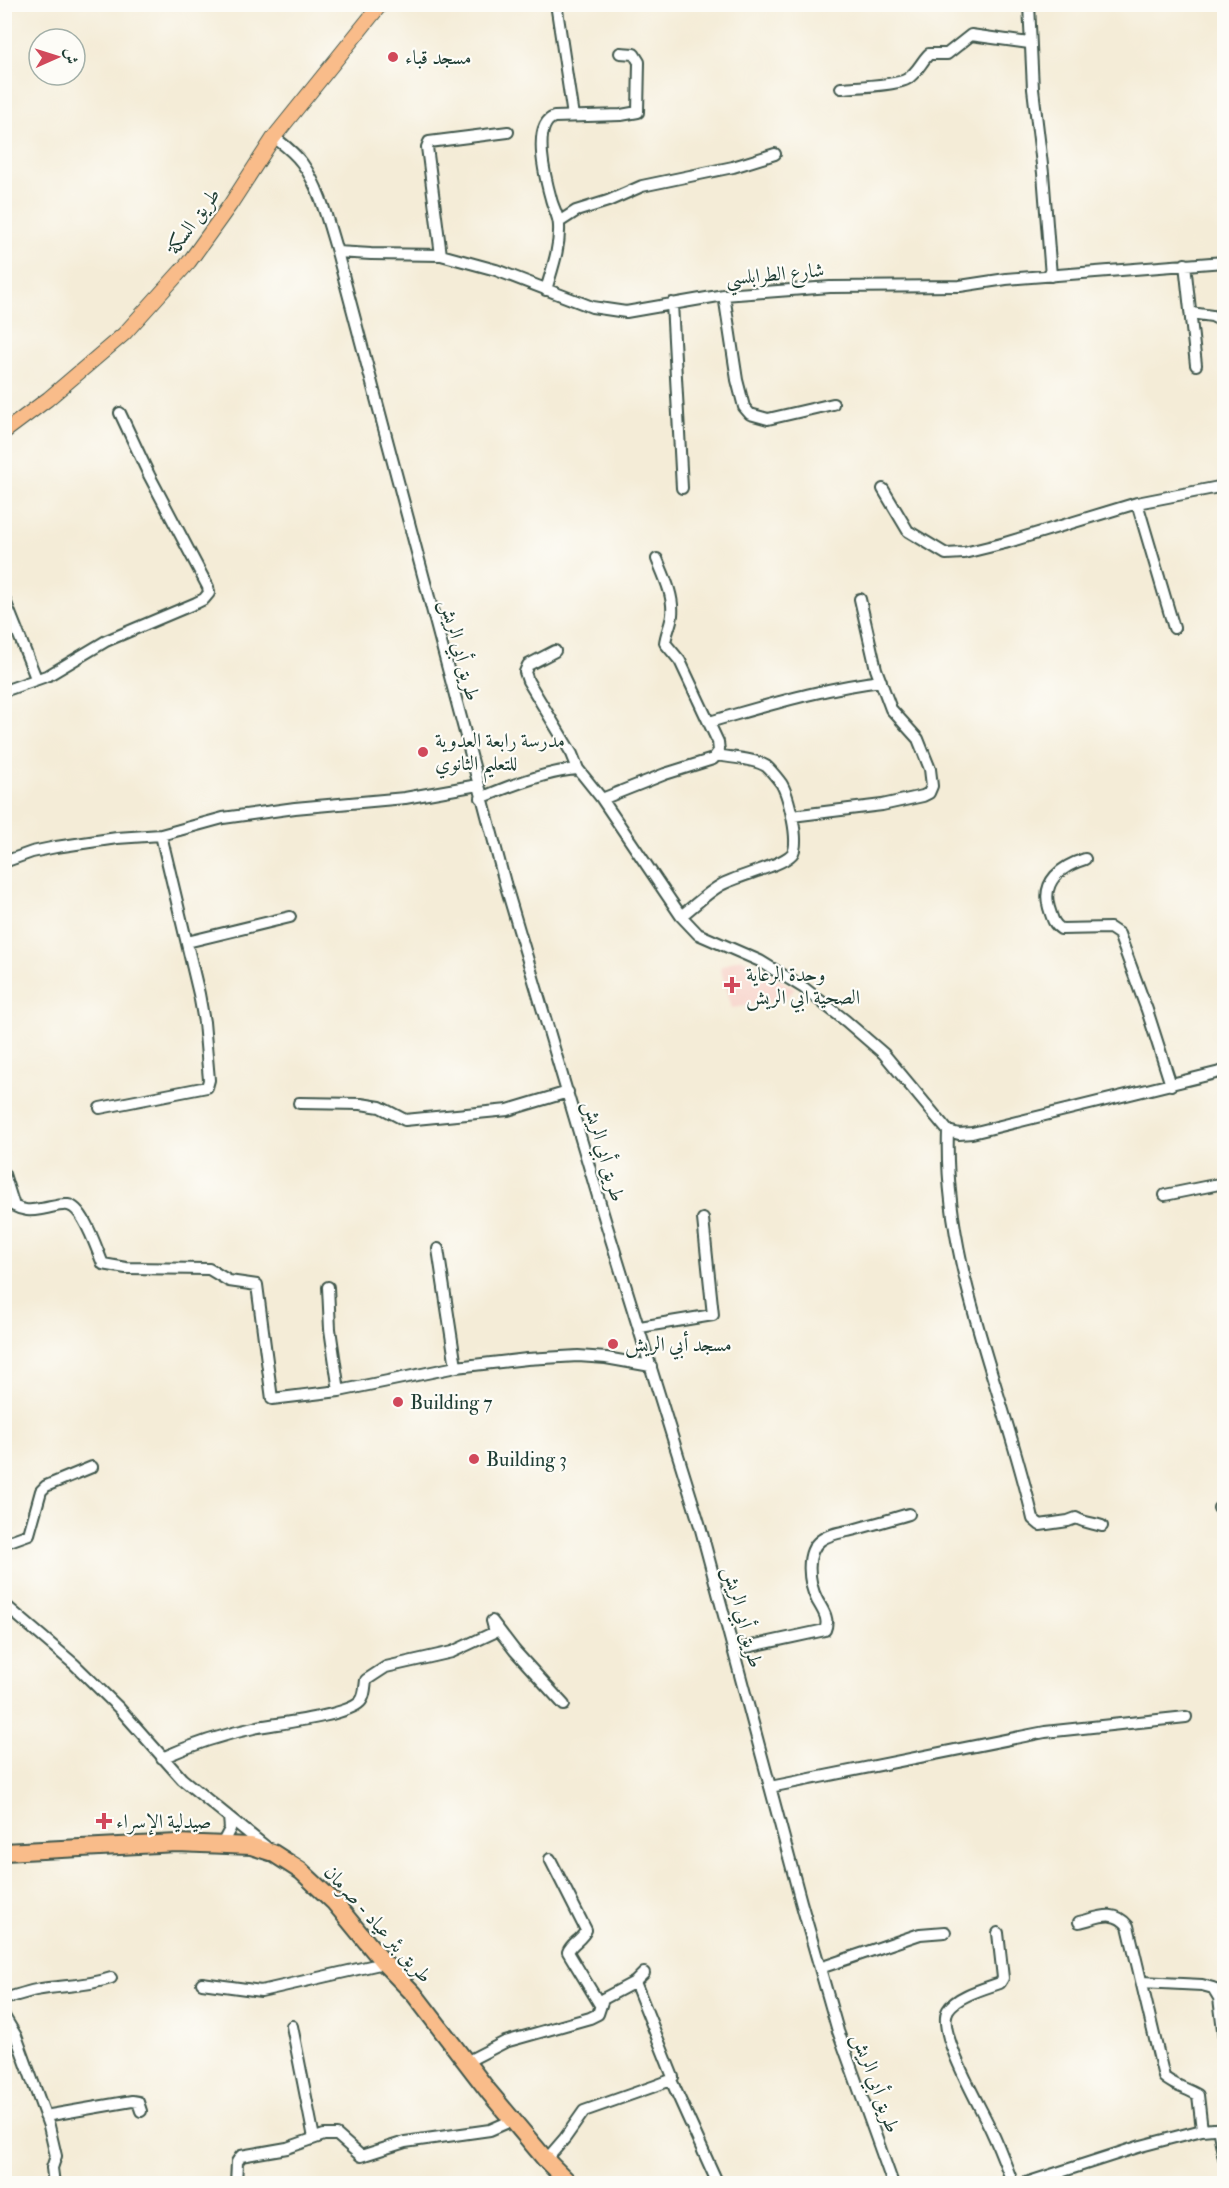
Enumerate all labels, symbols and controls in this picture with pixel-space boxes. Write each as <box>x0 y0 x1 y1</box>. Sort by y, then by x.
north arrow <box>27 27 87 87</box>
place label: مسجد قباء <box>405 45 471 70</box>
text: ش <box>61 48 81 65</box>
marker: مسجد قباء <box>386 50 400 64</box>
street label: طريق السكة <box>160 183 225 260</box>
street label: شارع الطرابلسي <box>725 257 826 297</box>
street label: طريق أبي الريش <box>432 596 487 704</box>
place label: مدرسة رابعة العدوية للتعليم الثانوي <box>435 728 565 783</box>
marker: مدرسة رابعة العدوية للتعليم الثانوي <box>416 745 430 759</box>
place label: وحدة الرعاية الصحية ابي الريش <box>746 962 860 1013</box>
marker: وحدة الرعاية الصحية ابي الريش <box>723 976 741 994</box>
street label: طريق أبي الريش <box>575 1097 632 1205</box>
place label: مسجد أبي الريش <box>625 1330 732 1360</box>
marker: مسجد أبي الريش <box>606 1337 620 1351</box>
place label: Building 7 <box>410 1390 493 1415</box>
marker: Building 7 <box>391 1395 405 1409</box>
place label: Building 3 <box>486 1447 567 1472</box>
marker: Building 3 <box>467 1452 481 1466</box>
street label: طريق أبي الريش <box>715 1563 770 1671</box>
place label: صيدلية الإسراء <box>116 1809 212 1836</box>
marker: صيدلية الإسراء <box>97 1814 111 1828</box>
street label: طريق بئر عياد - صرمان <box>318 1860 438 1989</box>
street label: طريق أبي الريش <box>844 2029 907 2137</box>

